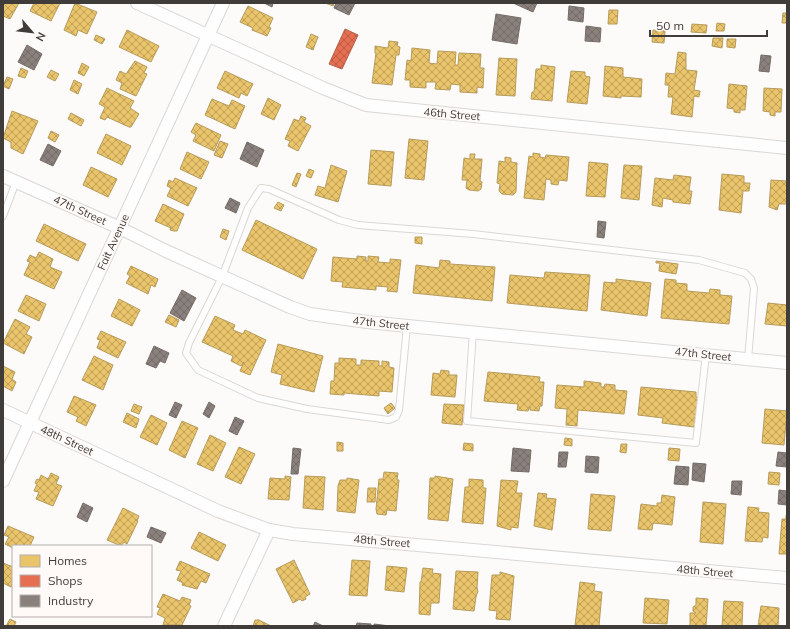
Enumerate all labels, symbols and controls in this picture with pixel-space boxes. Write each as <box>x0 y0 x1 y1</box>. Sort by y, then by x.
north arrow <box>12 12 52 52</box>
scale bar <box>650 12 767 38</box>
text: 50 m <box>656 18 684 33</box>
text: N <box>33 30 49 44</box>
street label: 46th Street <box>423 105 481 123</box>
street label: 47th Street <box>51 192 109 228</box>
street label: Fait Avenue <box>94 212 132 272</box>
street label: 47th Street <box>352 313 410 333</box>
street label: 47th Street <box>674 344 732 364</box>
street label: 48th Street <box>38 422 96 458</box>
street label: 48th Street <box>353 532 411 550</box>
legend <box>12 545 152 617</box>
text: Homes <box>48 553 87 568</box>
street label: 48th Street <box>676 562 734 580</box>
text: Shops <box>48 573 83 588</box>
text: Industry <box>48 593 94 608</box>

